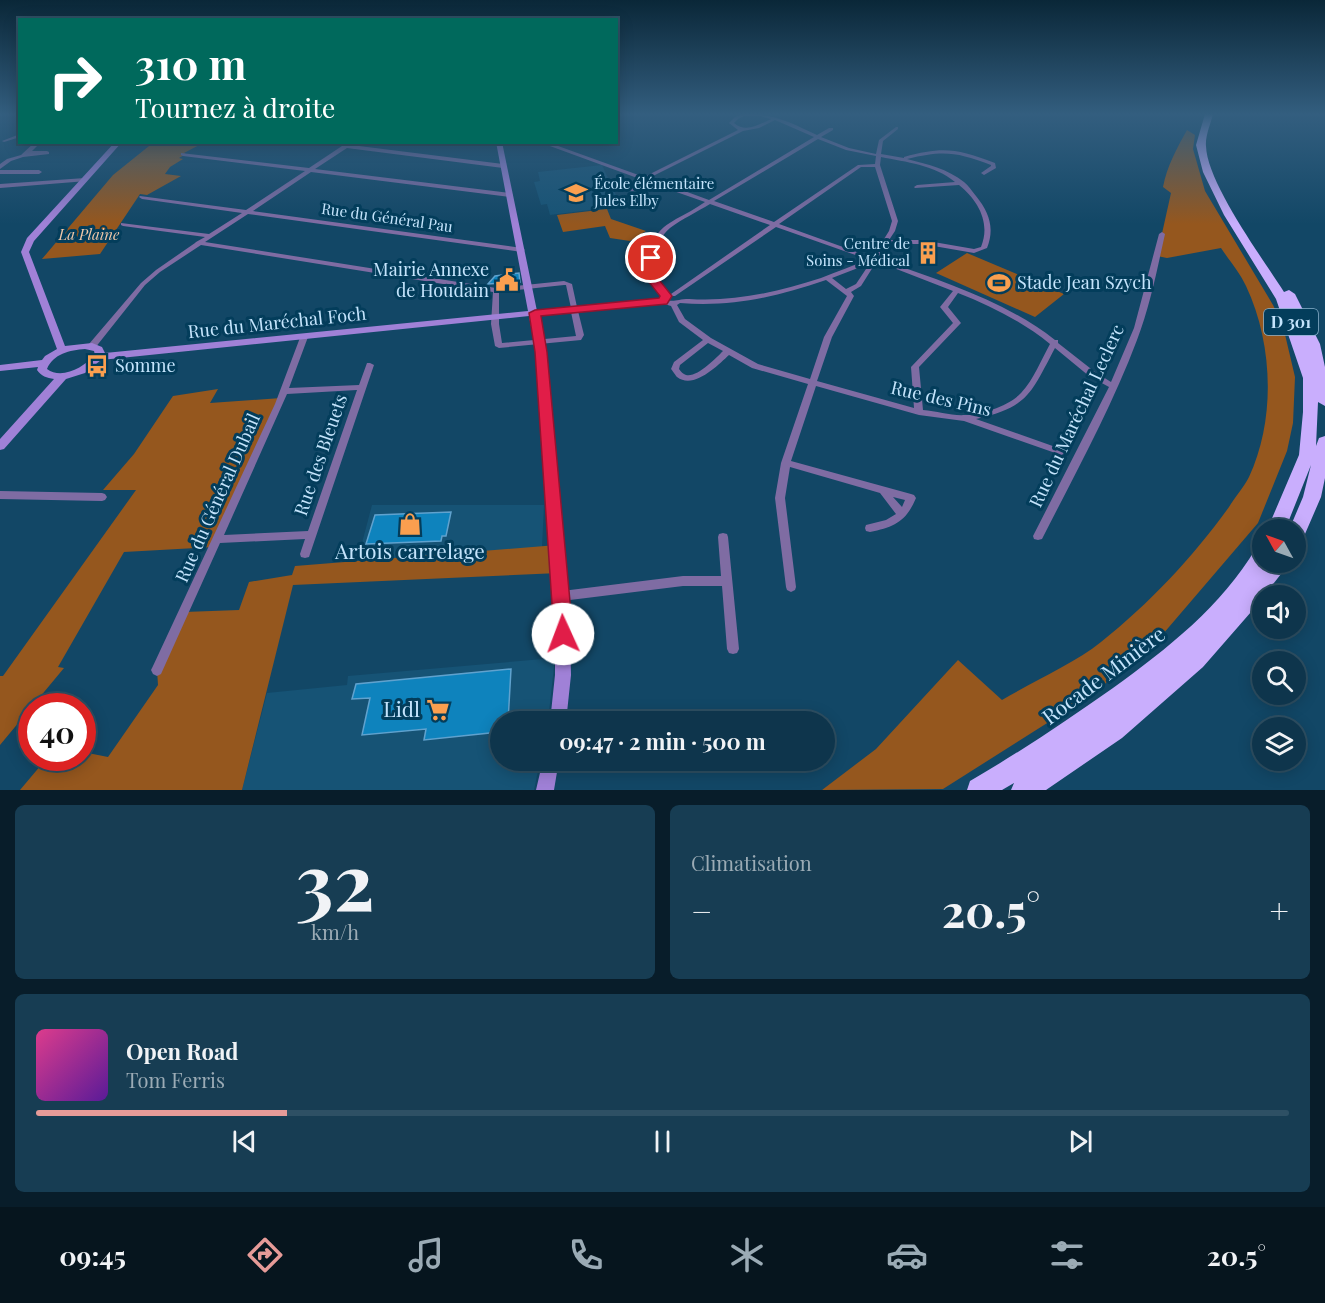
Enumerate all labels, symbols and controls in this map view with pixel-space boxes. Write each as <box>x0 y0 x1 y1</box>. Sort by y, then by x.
text: 310 m <box>135 35 246 91</box>
icon: right <box>36 42 114 120</box>
text: Tournez à droite <box>135 89 335 125</box>
place label: École élémentaire Jules Elby <box>593 173 714 210</box>
school or university icon: École élémentaire Jules Elby <box>563 180 589 206</box>
street label: Rue du Général Pau <box>320 198 454 236</box>
park label: La Plaine <box>58 224 120 244</box>
pin <box>625 232 676 283</box>
place label: Centre de Soins - Médical <box>806 233 910 270</box>
building icon: Centre de Soins - Médical <box>915 240 941 266</box>
icon: arrive <box>634 241 667 274</box>
place label: Mairie Annexe de Houdain <box>373 257 489 302</box>
public building icon: Mairie Annexe de Houdain <box>494 267 520 293</box>
sports icon: Stade Jean Szych <box>986 270 1012 296</box>
place label: Stade Jean Szych <box>1017 270 1152 294</box>
street label: Rue du Maréchal Foch <box>186 301 368 343</box>
road number: D 301 <box>1264 309 1318 335</box>
street label: Rue du Maréchal Leclerc <box>1023 320 1129 511</box>
bus stop icon: Somme <box>84 353 110 379</box>
place label: Somme <box>115 353 176 377</box>
street label: Rue des Pins <box>889 375 994 421</box>
street label: Rue des Bleuets <box>288 391 352 519</box>
street label: Rue du Général Dubail <box>169 409 265 586</box>
shop icon: Artois carrelage <box>397 511 423 537</box>
north arrow <box>1252 519 1306 573</box>
map controls <box>1252 519 1306 771</box>
place label: Artois carrelage <box>334 536 485 564</box>
button: sound <box>1252 585 1306 639</box>
position arrow <box>531 602 595 666</box>
street label: Rocade Minière <box>1036 619 1170 730</box>
button: search <box>1252 651 1306 705</box>
speed limit sign: 40 <box>18 693 96 771</box>
place label: Lidl <box>383 694 420 722</box>
supermarket icon: Lidl <box>425 697 451 723</box>
button: layers <box>1252 717 1306 771</box>
text: 09:47 · 2 min · 500 m <box>559 726 766 756</box>
text: 32 <box>296 827 374 931</box>
text: Climatisation <box>691 849 812 876</box>
text: 20.5° <box>942 879 1040 939</box>
text: − <box>691 888 712 932</box>
text: + <box>1270 888 1289 932</box>
text: km/h <box>311 918 359 945</box>
text: Open Road <box>126 1036 238 1066</box>
text: Tom Ferris <box>126 1066 225 1093</box>
icon: previous <box>228 1125 261 1158</box>
icon: pause <box>646 1125 679 1158</box>
icon: next <box>1064 1125 1097 1158</box>
icon: directions <box>244 1234 286 1276</box>
icon: music <box>405 1234 447 1276</box>
icon: phone <box>565 1234 607 1276</box>
icon: climate <box>726 1234 768 1276</box>
icon: car <box>886 1234 928 1276</box>
icon: filters <box>1046 1234 1088 1276</box>
text: 09:45 <box>59 1237 126 1273</box>
text: 20.5° <box>1207 1237 1266 1273</box>

